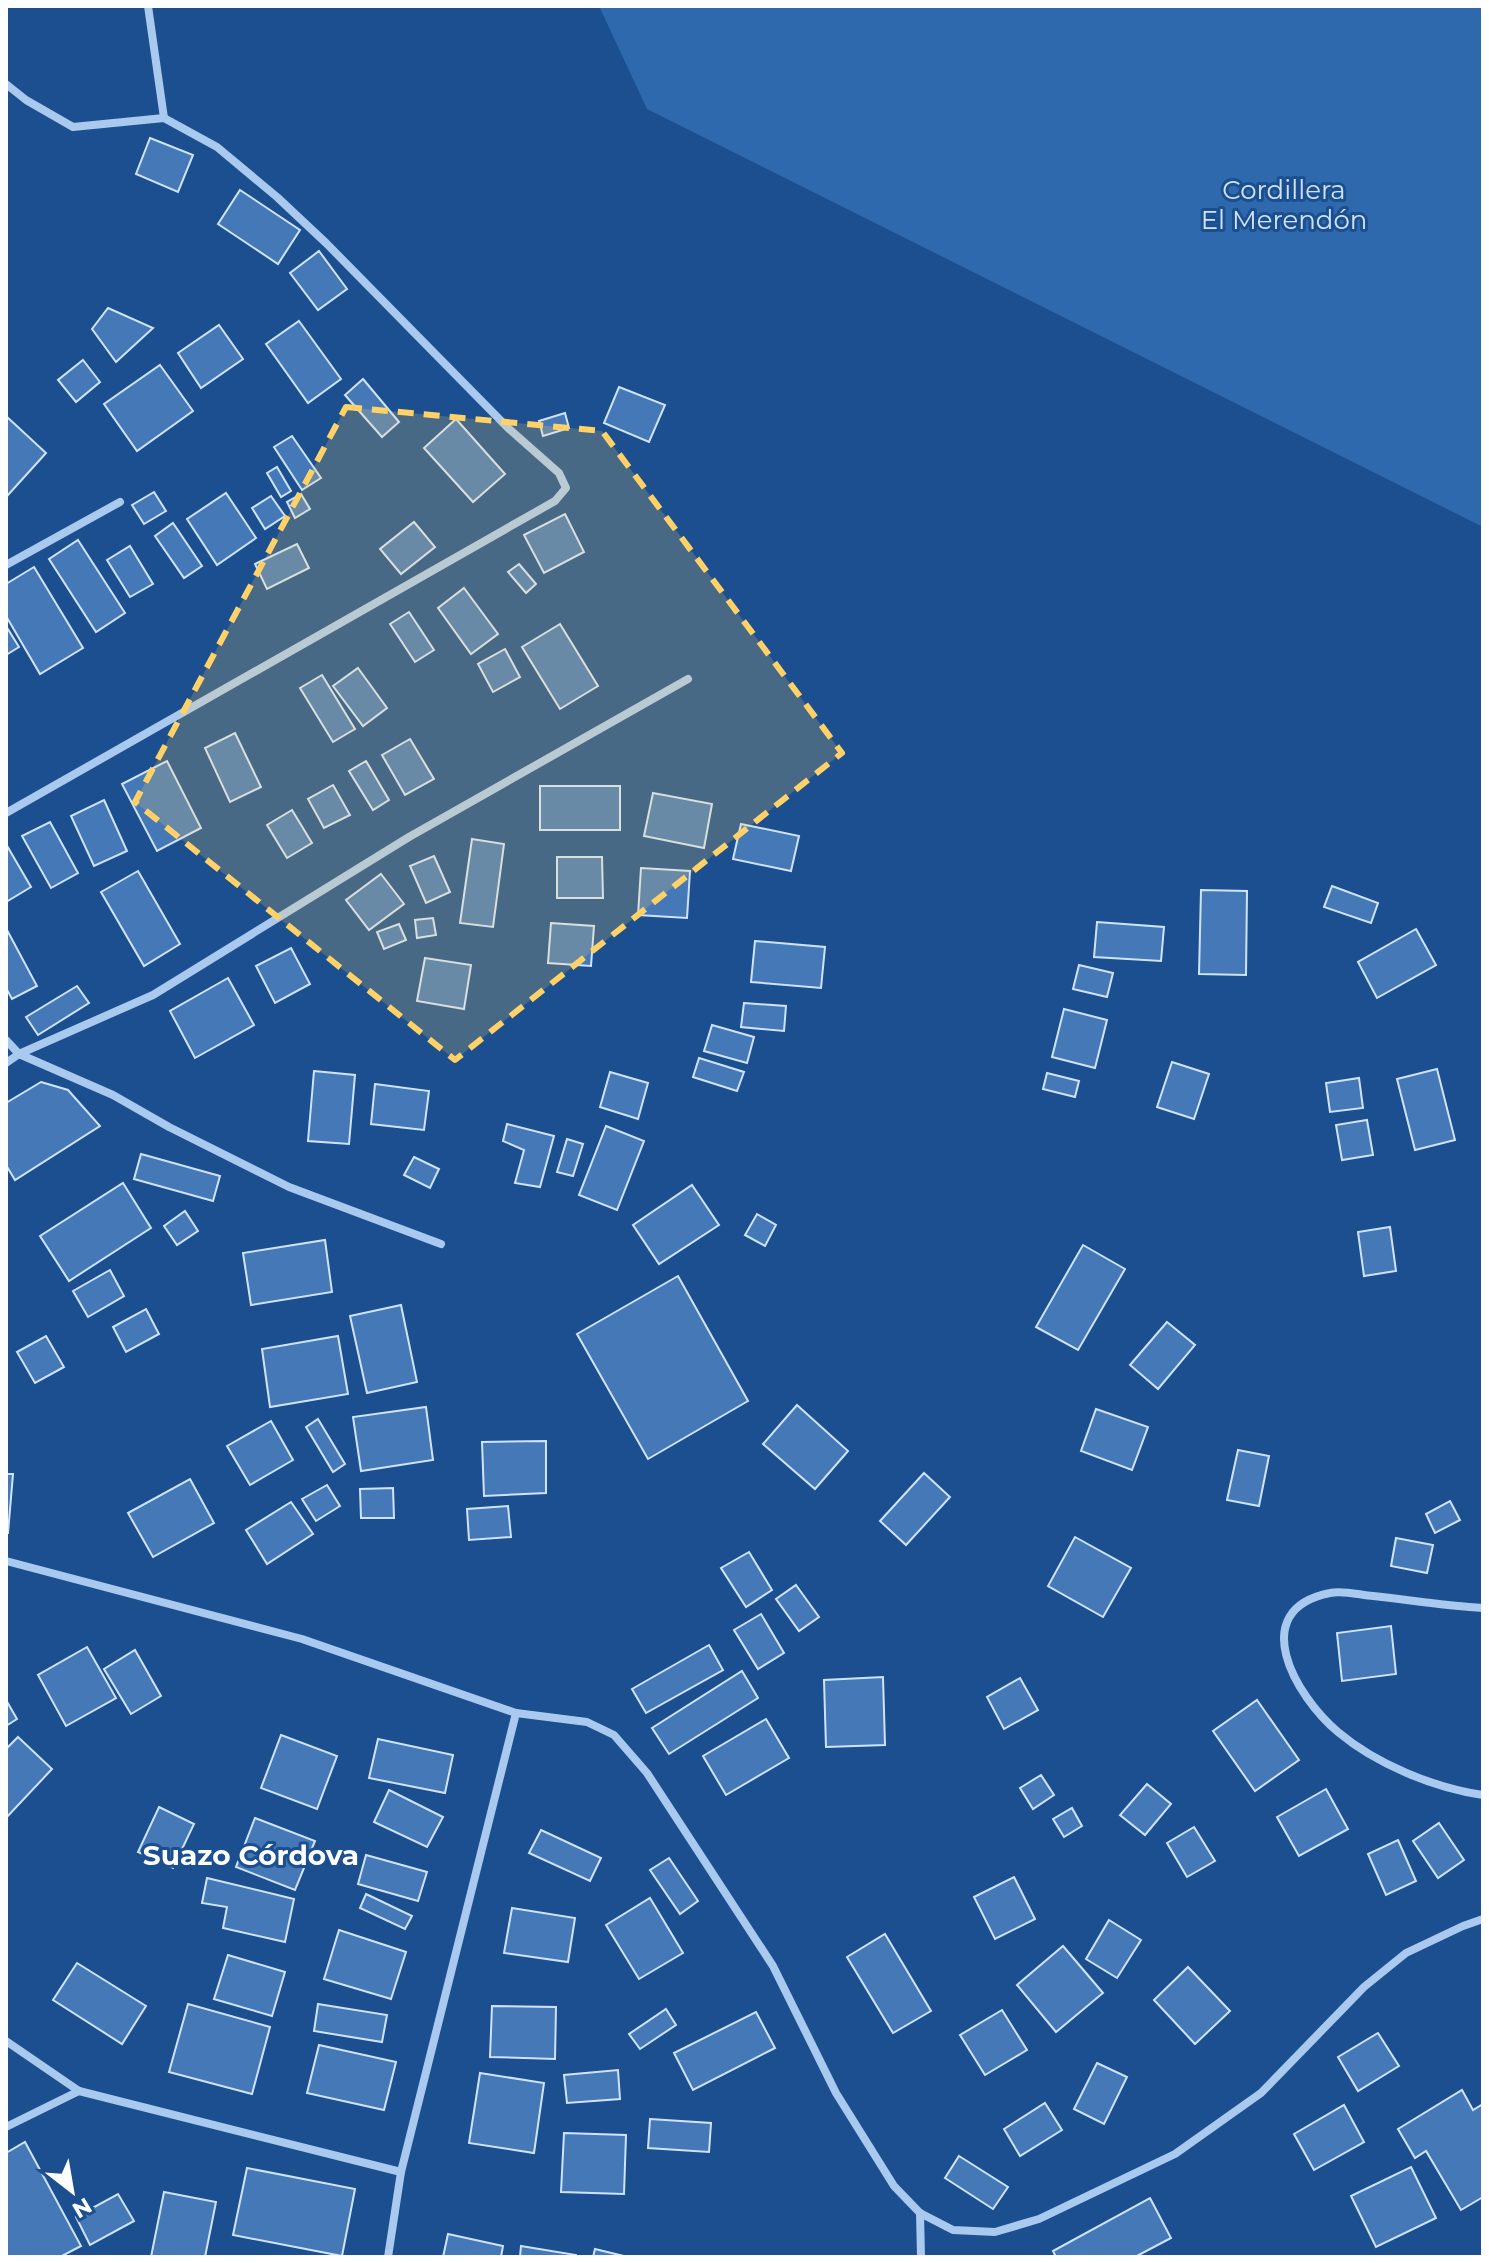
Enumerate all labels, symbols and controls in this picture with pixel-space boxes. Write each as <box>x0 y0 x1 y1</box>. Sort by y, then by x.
park label: Cordillera El Merendón <box>1201 174 1367 236</box>
district label: Suazo Córdova <box>143 1838 359 1872</box>
north arrow <box>32 2151 112 2231</box>
text: N <box>67 2192 97 2224</box>

